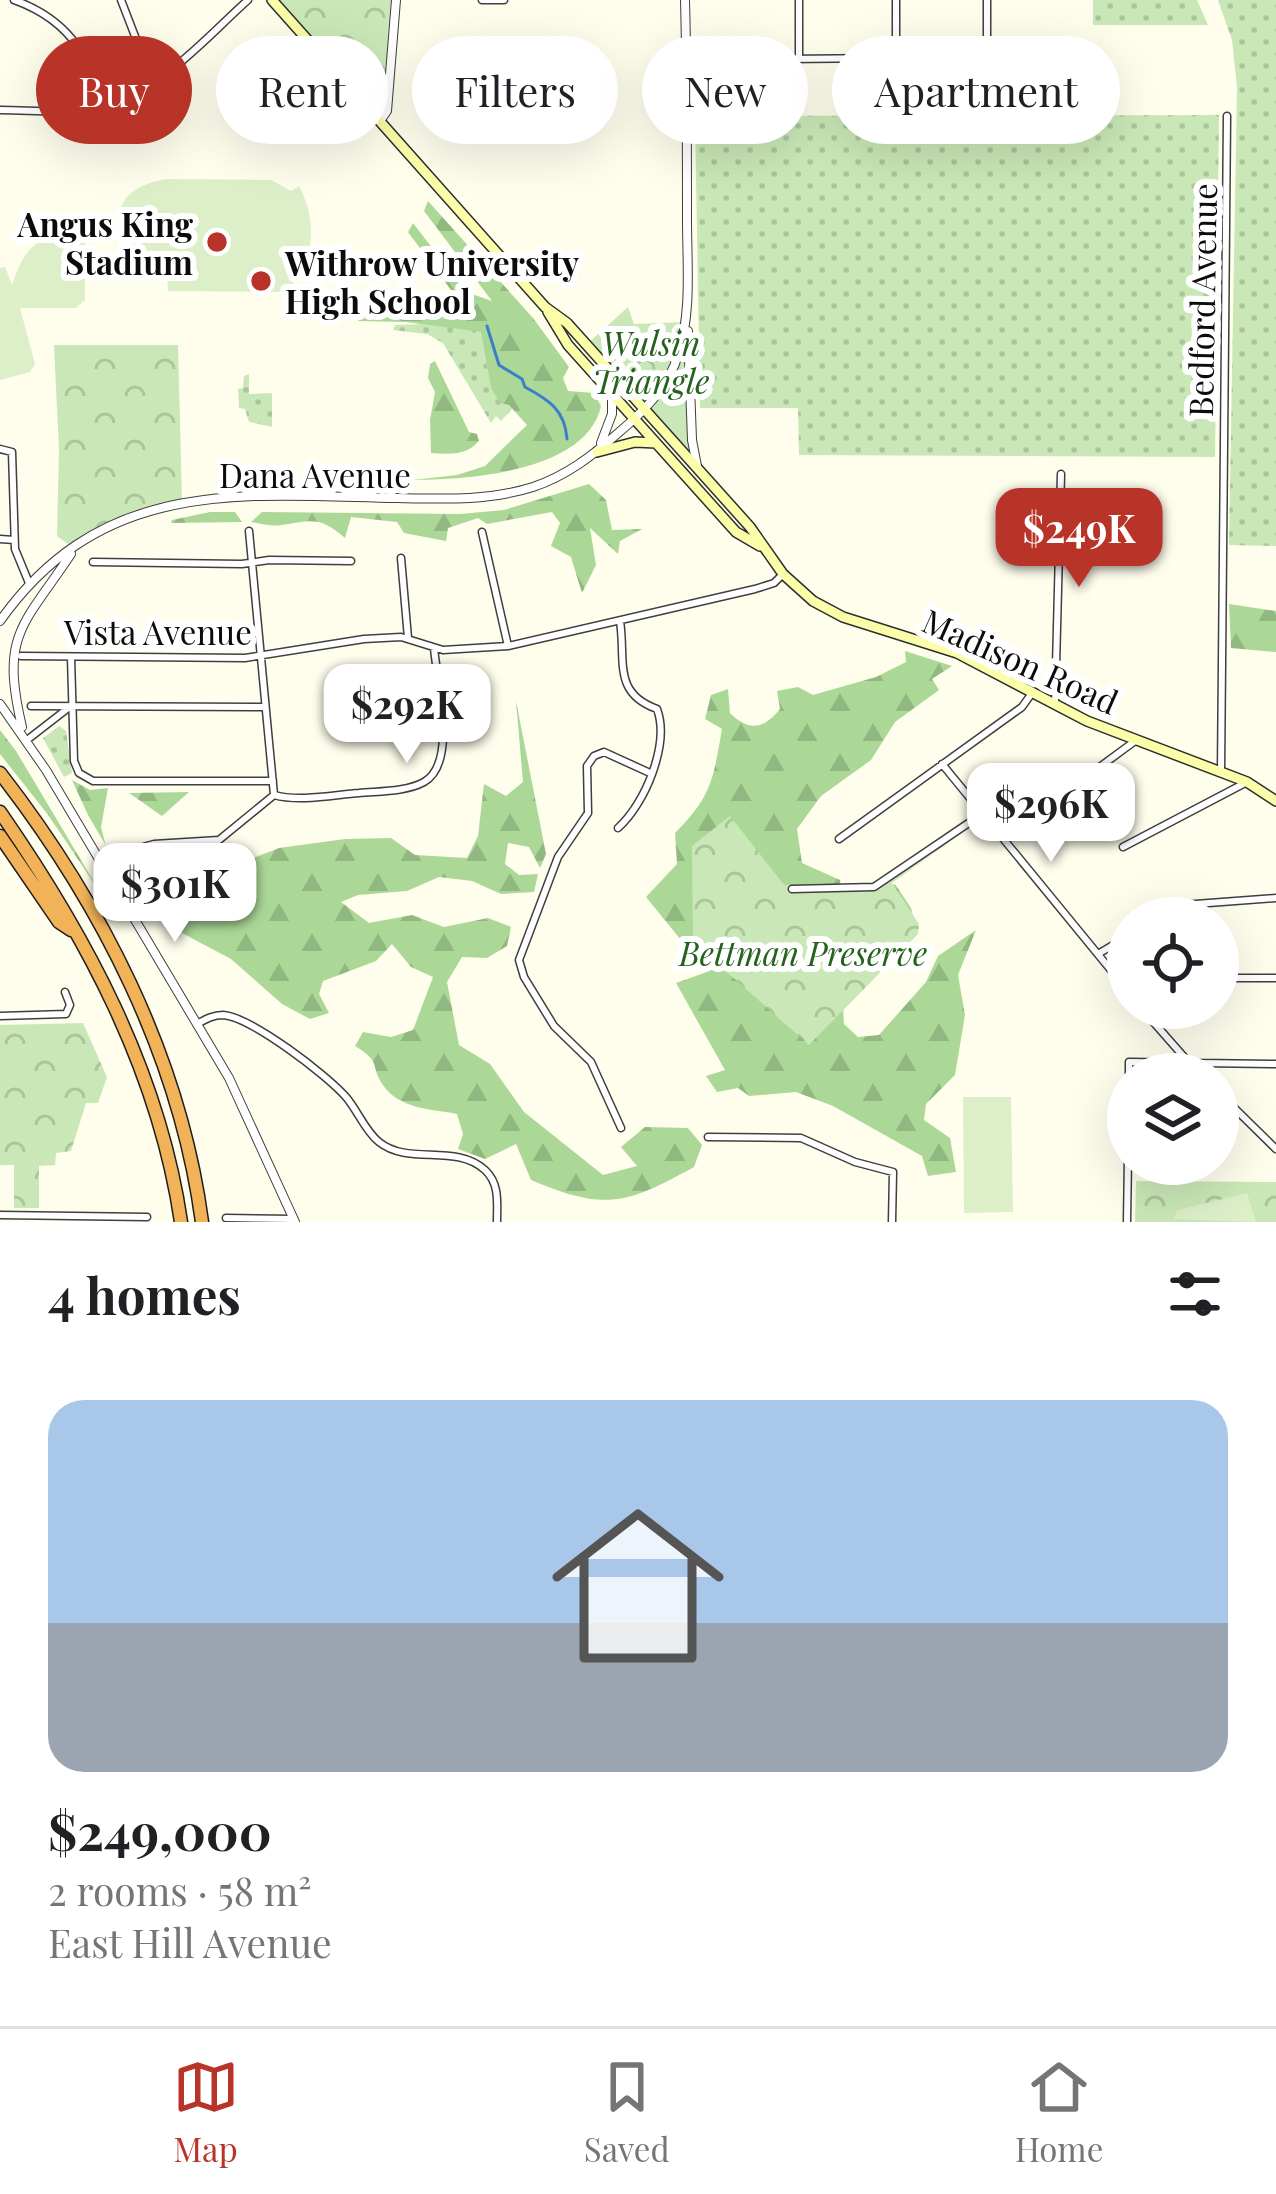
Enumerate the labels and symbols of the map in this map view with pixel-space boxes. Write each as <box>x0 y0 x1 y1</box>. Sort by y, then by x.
street label: Bedford Avenue <box>1177 183 1225 417</box>
place label: Angus King Stadium <box>17 201 194 283</box>
marker: Angus King Stadium <box>204 229 230 255</box>
place label: Withrow University High School <box>284 240 579 322</box>
marker: Withrow University High School <box>248 268 274 294</box>
park label: Wulsin Triangle <box>593 320 710 402</box>
street label: Dana Avenue <box>219 452 411 496</box>
pin: $249K <box>995 488 1163 590</box>
street label: Madison Road <box>916 597 1126 723</box>
street label: Vista Avenue <box>63 609 252 653</box>
pin: $292K <box>323 664 491 766</box>
pin: $296K <box>967 763 1135 865</box>
pin: $301K <box>91 843 259 945</box>
park label: Bettman Preserve <box>677 930 927 974</box>

